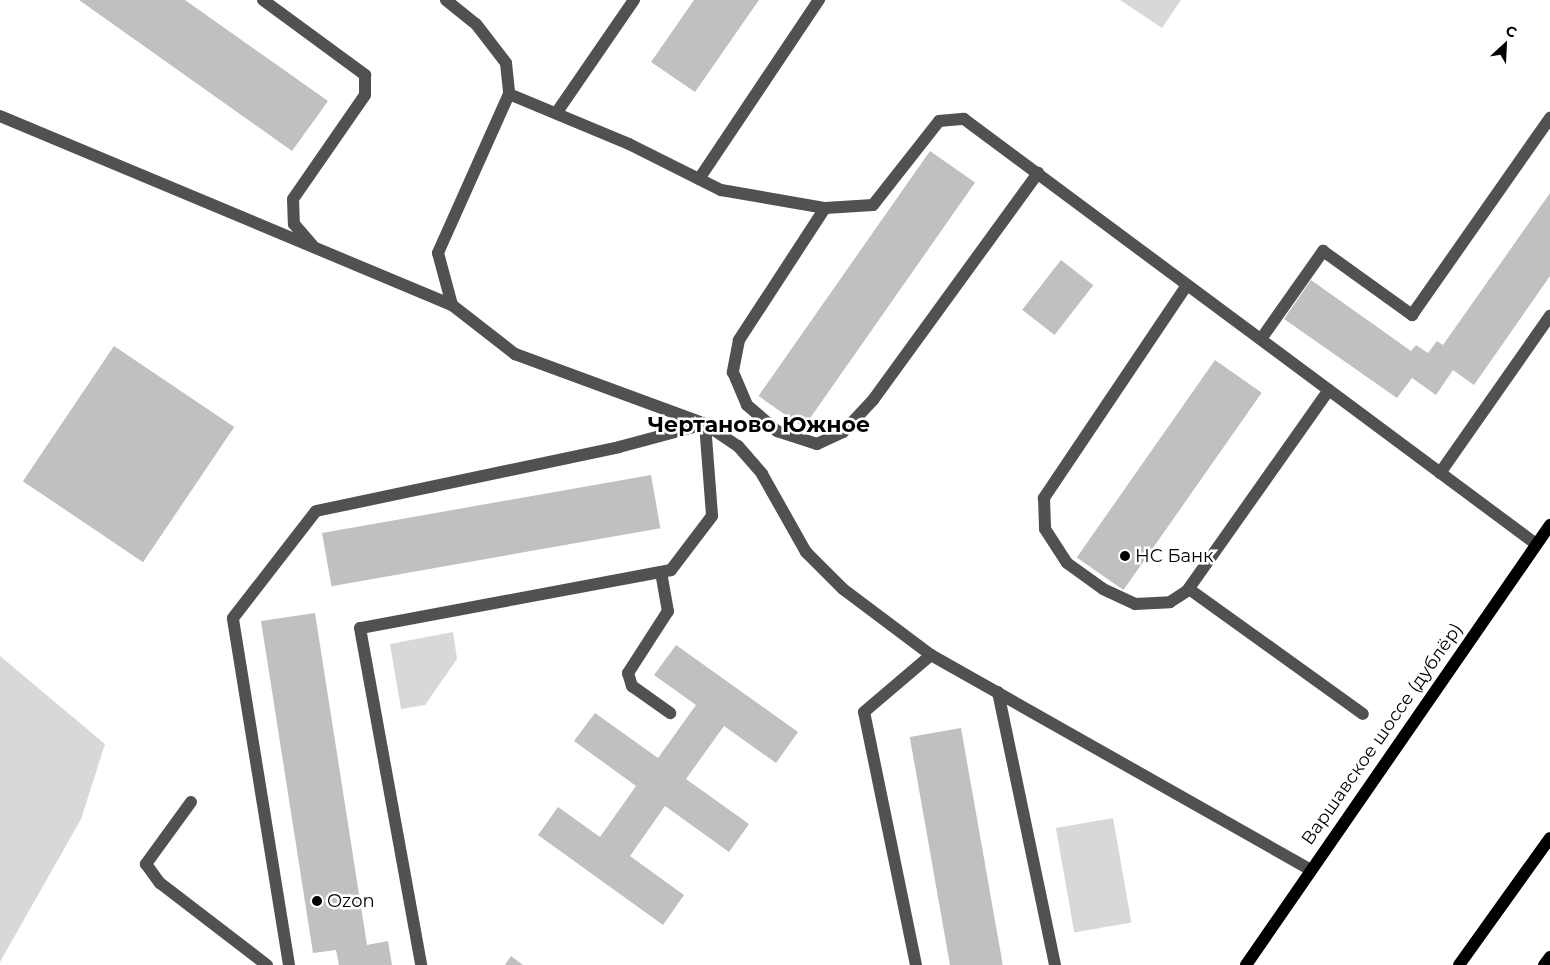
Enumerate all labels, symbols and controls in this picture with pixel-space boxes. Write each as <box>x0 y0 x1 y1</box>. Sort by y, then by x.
north arrow <box>1480 20 1530 70</box>
text: С <box>1503 21 1520 42</box>
district label: Чертаново Южное <box>648 412 870 438</box>
place label: НС Банк <box>1135 545 1214 567</box>
marker: НС Банк <box>1119 550 1131 562</box>
street label: Варшавское шоссе (дублёр) <box>1297 619 1467 849</box>
place label: Ozon <box>327 890 375 912</box>
marker: Ozon <box>311 895 323 907</box>

